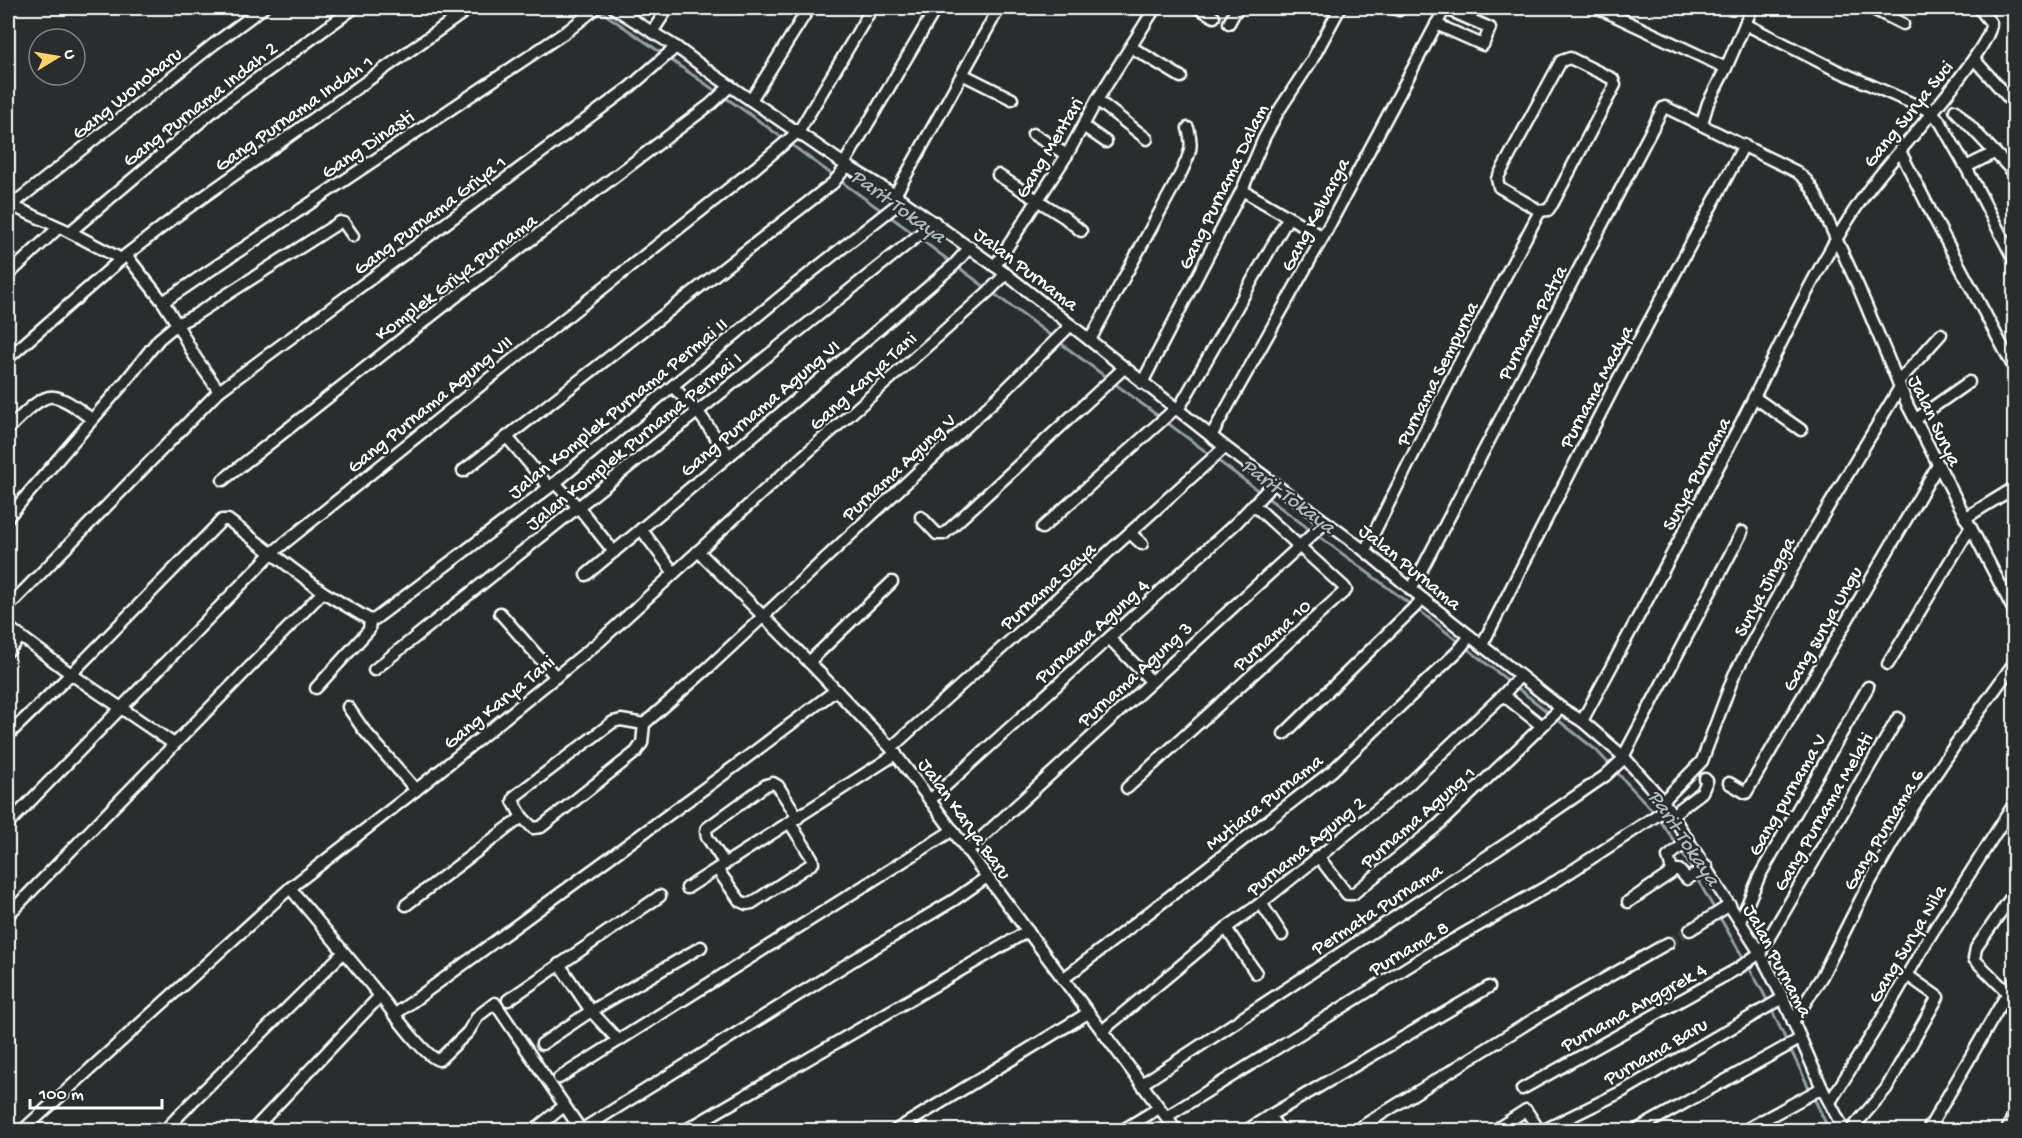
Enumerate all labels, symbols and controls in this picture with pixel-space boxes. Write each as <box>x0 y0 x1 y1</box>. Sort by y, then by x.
north arrow <box>27 27 87 87</box>
street label: Gang Purnama Indah 2 <box>119 38 283 173</box>
street label: Gang Wonobaru <box>69 43 188 146</box>
text: U <box>58 48 79 62</box>
street label: Gang Purnama Indah 1 <box>211 51 379 178</box>
street label: Gang Surya Suci <box>1860 57 1960 173</box>
street label: Gang Mentari <box>1012 94 1090 203</box>
street label: Gang Purnama Dalam <box>1175 101 1275 274</box>
street label: Gang Dinasti <box>318 106 420 185</box>
street label: Gang Purnama Griya 1 <box>350 152 512 282</box>
street label: Gang Keluarga <box>1278 154 1357 276</box>
water label: Parit Tokaya <box>845 165 950 251</box>
street label: Komplek Griya Purnama <box>372 210 543 347</box>
street label: Jalan Purnama <box>968 224 1082 318</box>
street label: Purnama Patra <box>1494 262 1574 386</box>
street label: Purnama Sempurna <box>1392 298 1486 451</box>
street label: Jalan Komplek Purnama Permai II <box>502 311 732 503</box>
street label: Purnama Madya <box>1556 322 1641 454</box>
street label: Gang Karya Tani <box>806 328 923 437</box>
street label: Gang Purnama Agung VII <box>344 332 519 480</box>
street label: Gang Purnama Agung VI <box>677 336 846 483</box>
street label: Jalan Komplek Purnama Permai I <box>520 345 746 535</box>
street label: Jalan Surya <box>1901 372 1965 471</box>
street label: Purnama Agung V <box>838 410 962 528</box>
street label: Surya Purnama <box>1659 413 1738 535</box>
water label: Parit Tokaya <box>1235 454 1340 542</box>
street label: Jalan Purnama <box>1353 520 1465 618</box>
street label: Surya Jingga <box>1730 533 1802 641</box>
street label: Purnama Jaya <box>996 538 1103 637</box>
street label: Gang surya Ungu <box>1779 563 1869 696</box>
street label: Purnama Agung 4 <box>1031 575 1156 691</box>
street label: Purnama 10 <box>1229 595 1317 678</box>
street label: Purnama Agung 3 <box>1073 618 1199 734</box>
street label: Gang Karya Tani <box>440 652 561 756</box>
street label: Gang Purnama Melati <box>1770 729 1880 896</box>
street label: Gang purnama V <box>1745 730 1833 861</box>
street label: Mutiara Purnama <box>1202 750 1329 857</box>
street label: Jalan Karya Baru <box>912 755 1015 886</box>
street label: Purnama Agung 1 <box>1357 763 1481 875</box>
street label: Gang Purnama 6 <box>1840 765 1931 896</box>
water label: Parit Tokaya <box>1641 786 1724 893</box>
street label: Purnama Agung 2 <box>1242 793 1371 903</box>
street label: Permata Purnama <box>1307 860 1448 962</box>
street label: Gang Surya Nila <box>1865 881 1954 1008</box>
street label: Jalan Purnama <box>1736 901 1816 1023</box>
street label: Purnama 8 <box>1365 917 1454 983</box>
street label: Purnama Anggrek 4 <box>1557 959 1712 1059</box>
street label: Purnama Baru <box>1600 1014 1713 1092</box>
scale bar <box>30 1072 162 1110</box>
text: 100 m <box>38 1085 84 1106</box>

